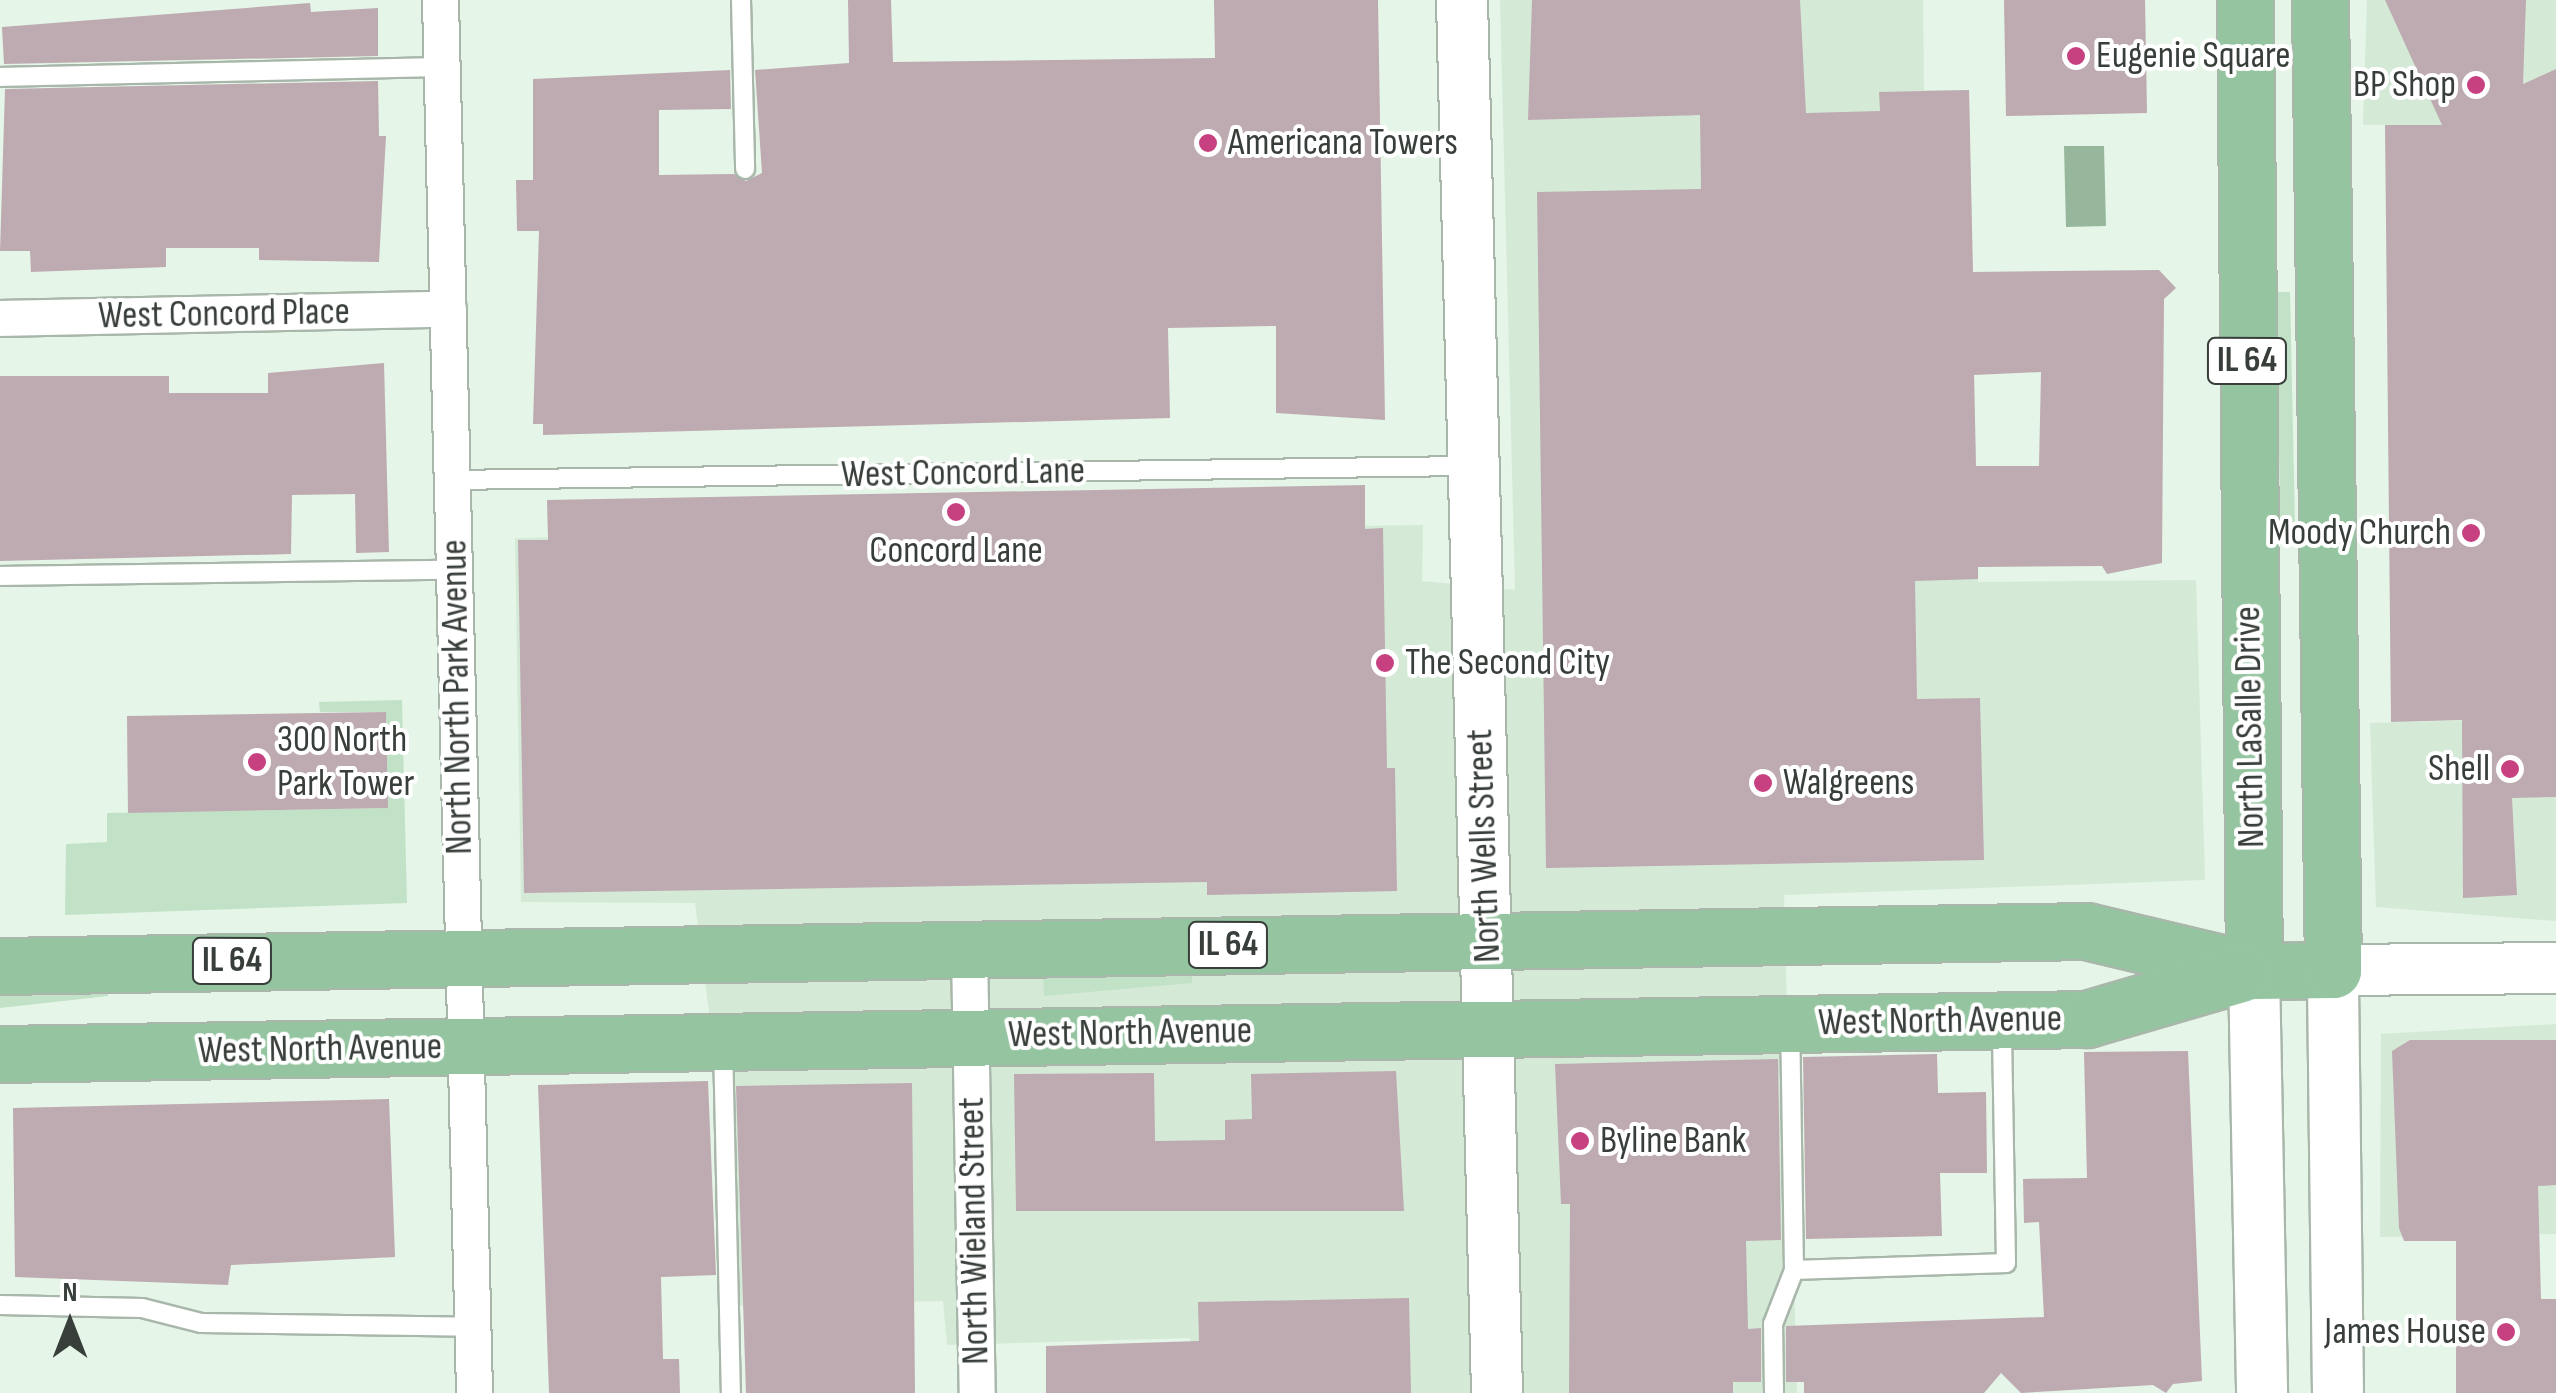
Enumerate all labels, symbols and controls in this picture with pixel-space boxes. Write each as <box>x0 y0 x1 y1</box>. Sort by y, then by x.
place label: Eugenie Square <box>2096 33 2291 79</box>
marker: Eugenie Square <box>2065 45 2087 67</box>
place label: BP Shop <box>2353 62 2456 108</box>
marker: BP Shop <box>2465 74 2487 96</box>
place label: Americana Towers <box>1228 120 1458 166</box>
marker: Americana Towers <box>1197 132 1219 154</box>
street label: West Concord Place <box>98 289 350 339</box>
road number: IL 64 <box>2204 331 2290 391</box>
street label: West Concord Lane <box>841 448 1085 498</box>
marker: Concord Lane <box>945 501 967 523</box>
place label: Moody Church <box>2268 510 2451 556</box>
marker: Moody Church <box>2460 522 2482 544</box>
place label: Concord Lane <box>869 528 1043 574</box>
street label: North North Park Avenue <box>431 539 483 855</box>
street label: North LaSalle Drive <box>2225 606 2275 848</box>
place label: The Second City <box>1405 640 1610 686</box>
marker: The Second City <box>1374 652 1396 674</box>
place label: 300 North Park Tower <box>277 717 415 806</box>
street label: North Wells Street <box>1457 728 1511 964</box>
place label: Shell <box>2428 746 2490 792</box>
marker: 300 North Park Tower <box>246 751 268 773</box>
marker: Shell <box>2499 758 2521 780</box>
place label: Walgreens <box>1783 760 1914 806</box>
marker: Walgreens <box>1752 772 1774 794</box>
road number: IL 64 <box>1186 915 1270 975</box>
road number: IL 64 <box>190 931 274 991</box>
street label: West North Avenue <box>1818 996 2062 1046</box>
street label: West North Avenue <box>1008 1008 1252 1058</box>
street label: West North Avenue <box>198 1024 442 1074</box>
street label: North Wieland Street <box>949 1097 999 1365</box>
place label: Byline Bank <box>1600 1118 1746 1164</box>
marker: Byline Bank <box>1569 1130 1591 1152</box>
north arrow <box>20 1273 120 1373</box>
text: N <box>63 1276 77 1309</box>
place label: James House <box>2324 1309 2486 1355</box>
marker: James House <box>2495 1321 2517 1343</box>

